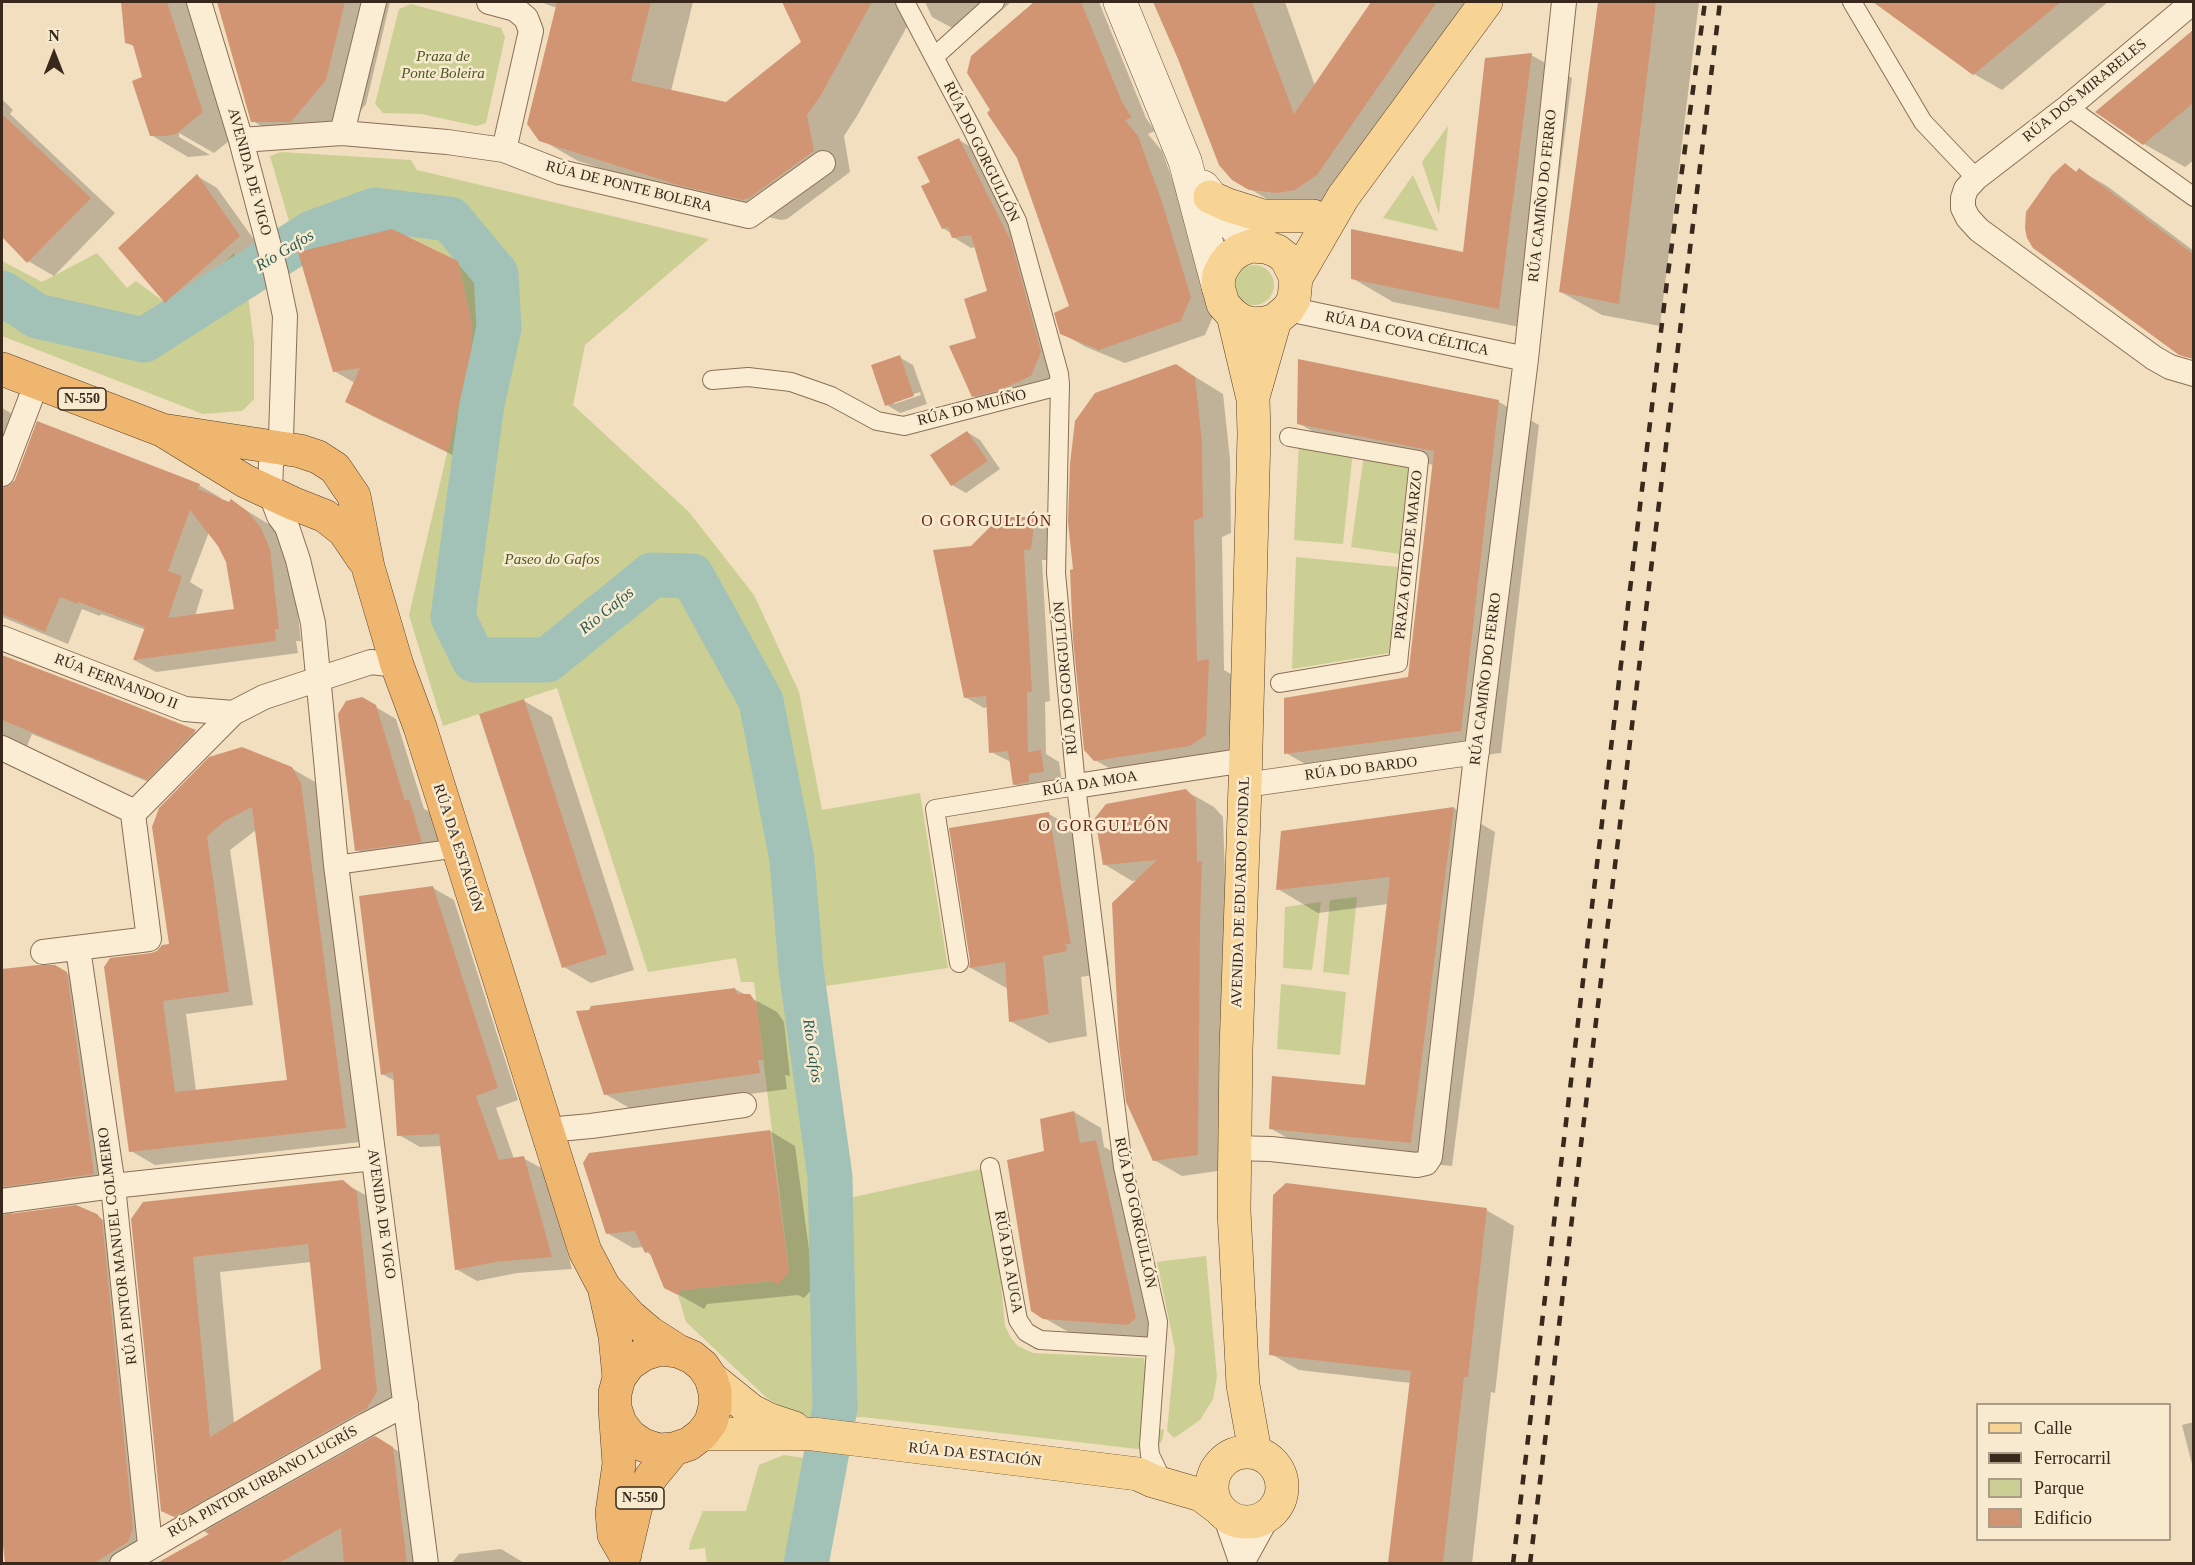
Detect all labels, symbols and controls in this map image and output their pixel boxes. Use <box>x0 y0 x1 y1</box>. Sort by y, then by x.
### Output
north arrow <box>24 24 84 84</box>
text: N <box>48 27 60 44</box>
street label: RÚA DOS MIRABELES <box>2019 35 2151 147</box>
park label: Praza de Ponte Boleira <box>401 48 485 83</box>
street label: RÚA DO GORGULLÓN <box>939 79 1023 225</box>
street label: AVENIDA DE VIGO <box>223 106 275 238</box>
street label: RÚA CAMIÑO DO FERRO <box>1525 109 1561 283</box>
street label: RÚA DE PONTE BOLERA <box>544 158 714 216</box>
water label: Río Gafos <box>252 226 318 276</box>
street label: RÚA DA COVA CÉLTICA <box>1323 308 1491 360</box>
street label: RÚA DO MUÍÑO <box>916 386 1028 430</box>
road number: N-550 <box>58 388 106 410</box>
street label: PRAZA OITO DE MARZO <box>1391 469 1427 641</box>
district label: O GORGULLÓN <box>921 512 1053 532</box>
park label: Paseo do Gafos <box>505 551 599 569</box>
water label: Río Gafos <box>576 583 638 639</box>
street label: RÚA CAMIÑO DO FERRO <box>1466 592 1506 766</box>
street label: RÚA DO GORGULLÓN <box>1050 600 1082 756</box>
street label: RÚA FERNANDO II <box>52 650 180 714</box>
street label: RÚA DO BARDO <box>1304 753 1418 785</box>
street label: RÚA DA MOA <box>1041 768 1139 800</box>
street label: AVENIDA DE EDUARDO PONDAL <box>1228 776 1254 1008</box>
street label: RÚA DA ESTACIÓN <box>429 782 487 914</box>
district label: O GORGULLÓN <box>1038 817 1170 837</box>
water label: Río Gafos <box>798 1018 826 1084</box>
street label: RÚA PINTOR MANUEL COLMEIRO <box>94 1126 142 1366</box>
street label: RÚA DO GORGULLÓN <box>1110 1136 1160 1290</box>
street label: AVENIDA DE VIGO <box>363 1148 399 1280</box>
street label: RÚA DA AUGA <box>990 1209 1026 1315</box>
legend <box>1976 1403 2171 1541</box>
text: Calle <box>2034 1418 2072 1438</box>
street label: RÚA PINTOR URBANO LUGRÍS <box>165 1422 361 1542</box>
street label: RÚA DA ESTACIÓN <box>908 1439 1042 1471</box>
text: Ferrocarril <box>2034 1448 2111 1468</box>
text: Parque <box>2034 1478 2084 1498</box>
road number: N-550 <box>616 1487 664 1509</box>
text: Edificio <box>2034 1508 2092 1528</box>

